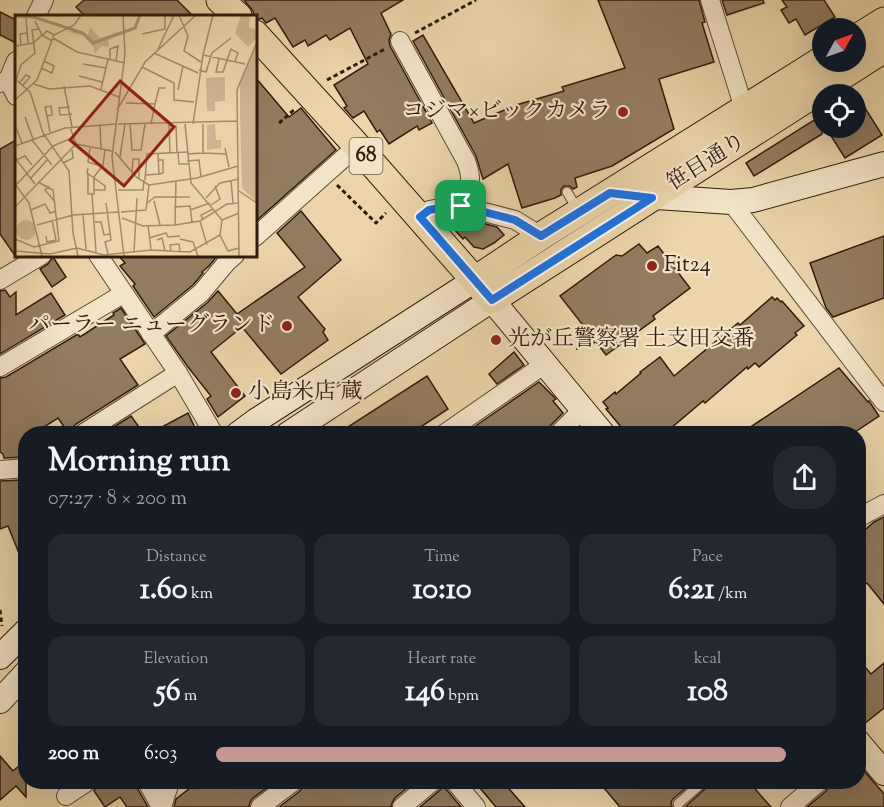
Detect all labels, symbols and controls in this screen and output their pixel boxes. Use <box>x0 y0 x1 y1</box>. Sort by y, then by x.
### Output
inset map <box>15 15 256 256</box>
north arrow <box>812 18 866 72</box>
map controls <box>812 18 866 138</box>
button: locate <box>812 84 866 138</box>
place label: コジマ×ビックカメラ <box>402 96 611 128</box>
marker: コジマ×ビックカメラ <box>616 105 630 119</box>
street label: 笹目通り <box>661 126 753 200</box>
road number: 68 <box>350 138 382 174</box>
pin <box>435 180 486 231</box>
icon: arrive <box>444 189 477 222</box>
place label: Fit24 <box>664 250 711 282</box>
marker: Fit24 <box>645 259 659 273</box>
place label: パーラー ニューグランド <box>28 310 275 342</box>
marker: パーラー ニューグランド <box>280 319 294 333</box>
place label: 光が丘警察署 土支田交番 <box>508 324 755 356</box>
marker: 光が丘警察署 土支田交番 <box>489 333 503 347</box>
place label: 小島米店 蔵 <box>248 377 363 409</box>
marker: 小島米店 蔵 <box>229 386 243 400</box>
text: Morning run <box>48 438 230 486</box>
button: share <box>773 446 836 509</box>
text: 07:27 · 8 × 200 m <box>48 485 187 514</box>
text: Distance <box>146 546 207 569</box>
text: Time <box>424 546 460 569</box>
text: Pace <box>692 546 723 569</box>
text: 1.60 <box>140 569 188 612</box>
text: 10:10 <box>412 569 472 612</box>
text: 6:21 <box>668 569 715 612</box>
text: km <box>188 583 213 606</box>
text: /km <box>715 583 747 606</box>
text: Elevation <box>144 648 209 671</box>
text: Heart rate <box>408 648 476 671</box>
text: kcal <box>694 648 721 671</box>
text: 56 <box>155 671 181 714</box>
text: 146 <box>405 671 445 714</box>
text: 108 <box>687 671 728 714</box>
text: m <box>181 685 197 708</box>
text: bpm <box>445 685 479 708</box>
text: 200 m <box>48 740 99 769</box>
text: 6:03 <box>144 740 177 769</box>

